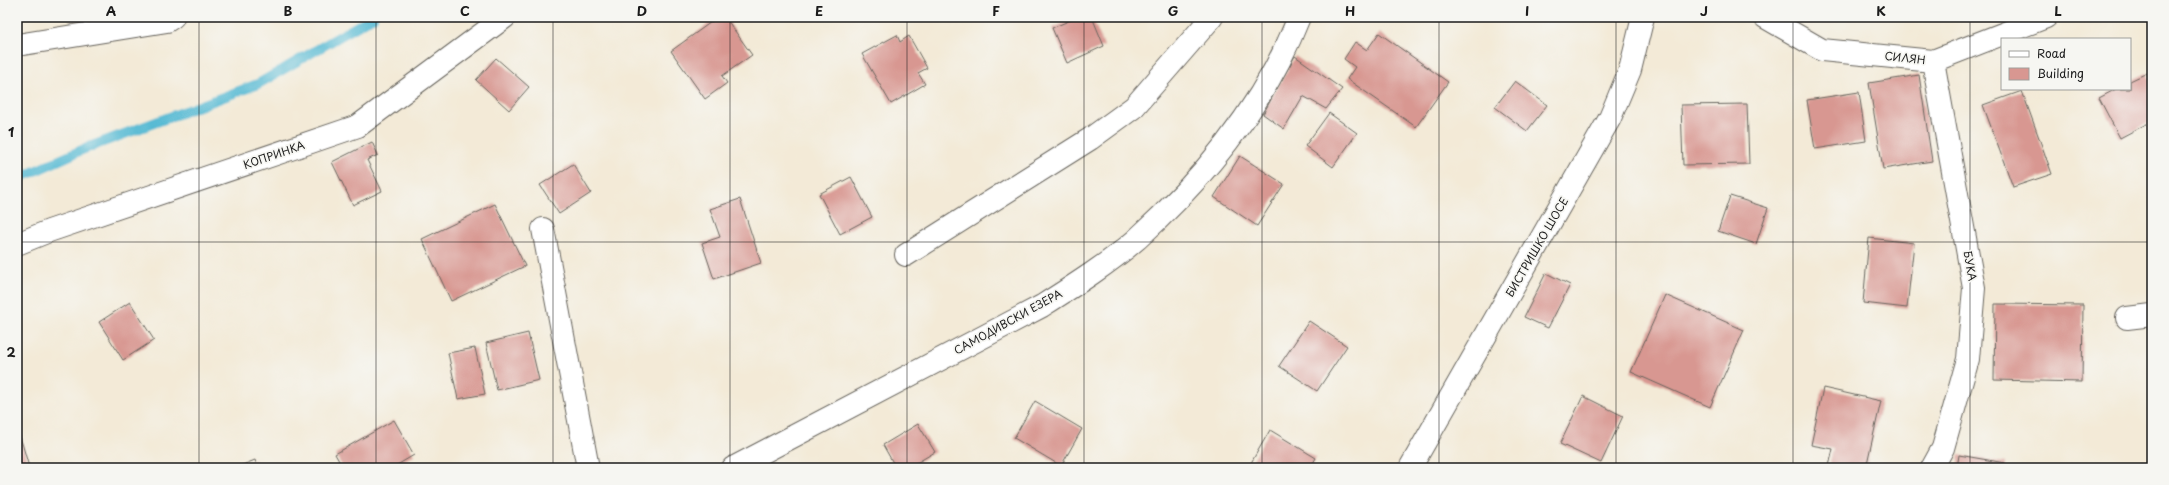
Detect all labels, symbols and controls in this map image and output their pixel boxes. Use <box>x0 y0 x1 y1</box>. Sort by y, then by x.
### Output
text: A <box>106 1 116 20</box>
text: B <box>284 1 293 20</box>
text: C <box>460 1 470 20</box>
text: D <box>637 1 647 20</box>
text: E <box>815 1 823 20</box>
text: F <box>992 1 1000 20</box>
text: G <box>1168 1 1178 20</box>
text: H <box>1345 1 1355 20</box>
text: I <box>1525 1 1529 20</box>
text: J <box>1700 1 1708 20</box>
text: K <box>1876 1 1886 20</box>
text: L <box>2054 1 2062 20</box>
legend <box>2001 38 2131 90</box>
text: Road <box>2037 44 2066 62</box>
street label: СИЛЯН <box>1884 47 1926 68</box>
text: Building <box>2037 64 2084 82</box>
text: 1 <box>8 122 14 141</box>
street label: КОПРИНКА <box>241 136 307 173</box>
street label: БИСТРИШКО ШОСЕ <box>1501 194 1572 300</box>
street label: БУКА <box>1959 250 1982 283</box>
street label: САМОДИВСКИ ЕЗЕРА <box>951 284 1065 358</box>
text: 2 <box>6 342 16 361</box>

